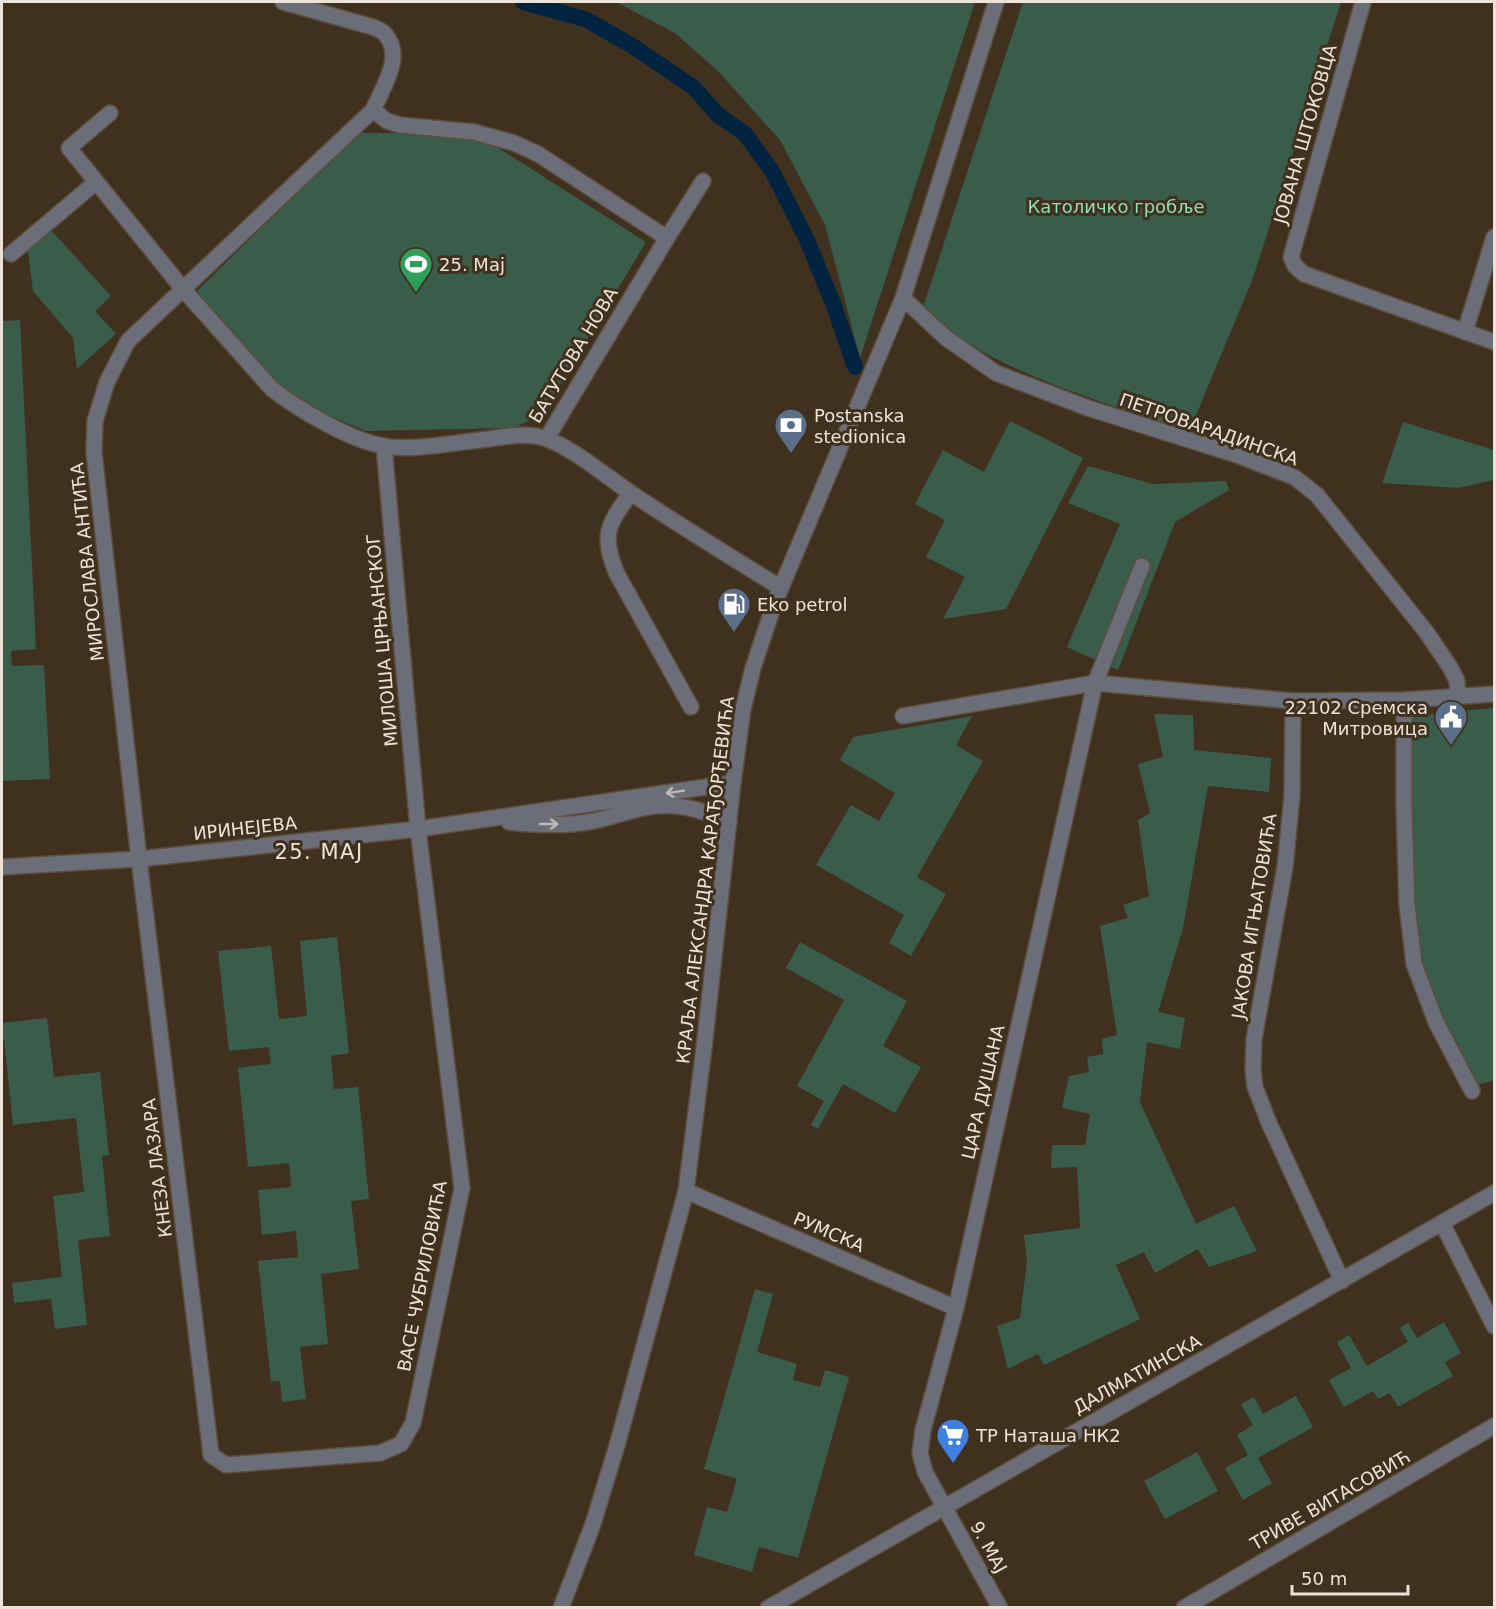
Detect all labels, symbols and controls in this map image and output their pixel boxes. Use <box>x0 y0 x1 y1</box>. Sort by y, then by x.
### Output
street label: ЈОВАНА ШТОКОВЦА <box>1269 41 1341 227</box>
park label: Католичко гробље <box>1027 196 1205 217</box>
sports icon: 25. Maj <box>398 246 434 293</box>
place label: 25. Maj <box>439 254 505 275</box>
street label: БАТУТОВА НОВА <box>524 283 622 427</box>
street label: ПЕТРОВАРАДИНСКА <box>1117 389 1302 470</box>
place label: Postanska stedionica <box>814 405 906 447</box>
bank icon: Postanska stedionica <box>773 407 809 454</box>
street label: МИРОСЛАВА АНТИЋА <box>66 461 108 662</box>
street label: МИЛОША ЦРЊАНСКОГ <box>362 533 402 747</box>
fuel station icon: Eko petrol <box>716 586 752 633</box>
place label: Eko petrol <box>757 594 847 615</box>
street label: КРАЉА АЛЕКСАНДРА КАРАЂОРЂЕВИЋА <box>672 694 738 1065</box>
place label: 22102 Сремска Митровица <box>1285 697 1428 739</box>
public building icon: 22102 Сремска Митровица <box>1433 699 1469 746</box>
one-way arrow <box>666 786 685 797</box>
street label: ЈАКОВА ИГЊАТОВИЋА <box>1227 811 1281 1021</box>
street label: ИРИНЕЈЕВА <box>192 812 299 844</box>
one-way arrow <box>539 819 559 830</box>
district label: 25. МАЈ <box>274 840 364 864</box>
street label: ЦАРА ДУШАНА <box>957 1022 1009 1161</box>
street label: КНЕЗА ЛАЗАРА <box>138 1096 176 1239</box>
street label: ВАСЕ ЧУБРИЛОВИЋА <box>393 1178 451 1373</box>
street label: РУМСКА <box>790 1208 868 1257</box>
street label: ДАЛМАТИНСКА <box>1069 1330 1205 1418</box>
supermarket icon: ТР Наташа НК2 <box>935 1417 971 1464</box>
place label: ТР Наташа НК2 <box>975 1425 1121 1446</box>
street label: ТРИВЕ ВИТАСОВИЋ <box>1246 1446 1413 1555</box>
street label: 9. МАЈ <box>966 1517 1012 1577</box>
scale bar <box>1292 1558 1408 1596</box>
text: 50 m <box>1301 1568 1347 1589</box>

